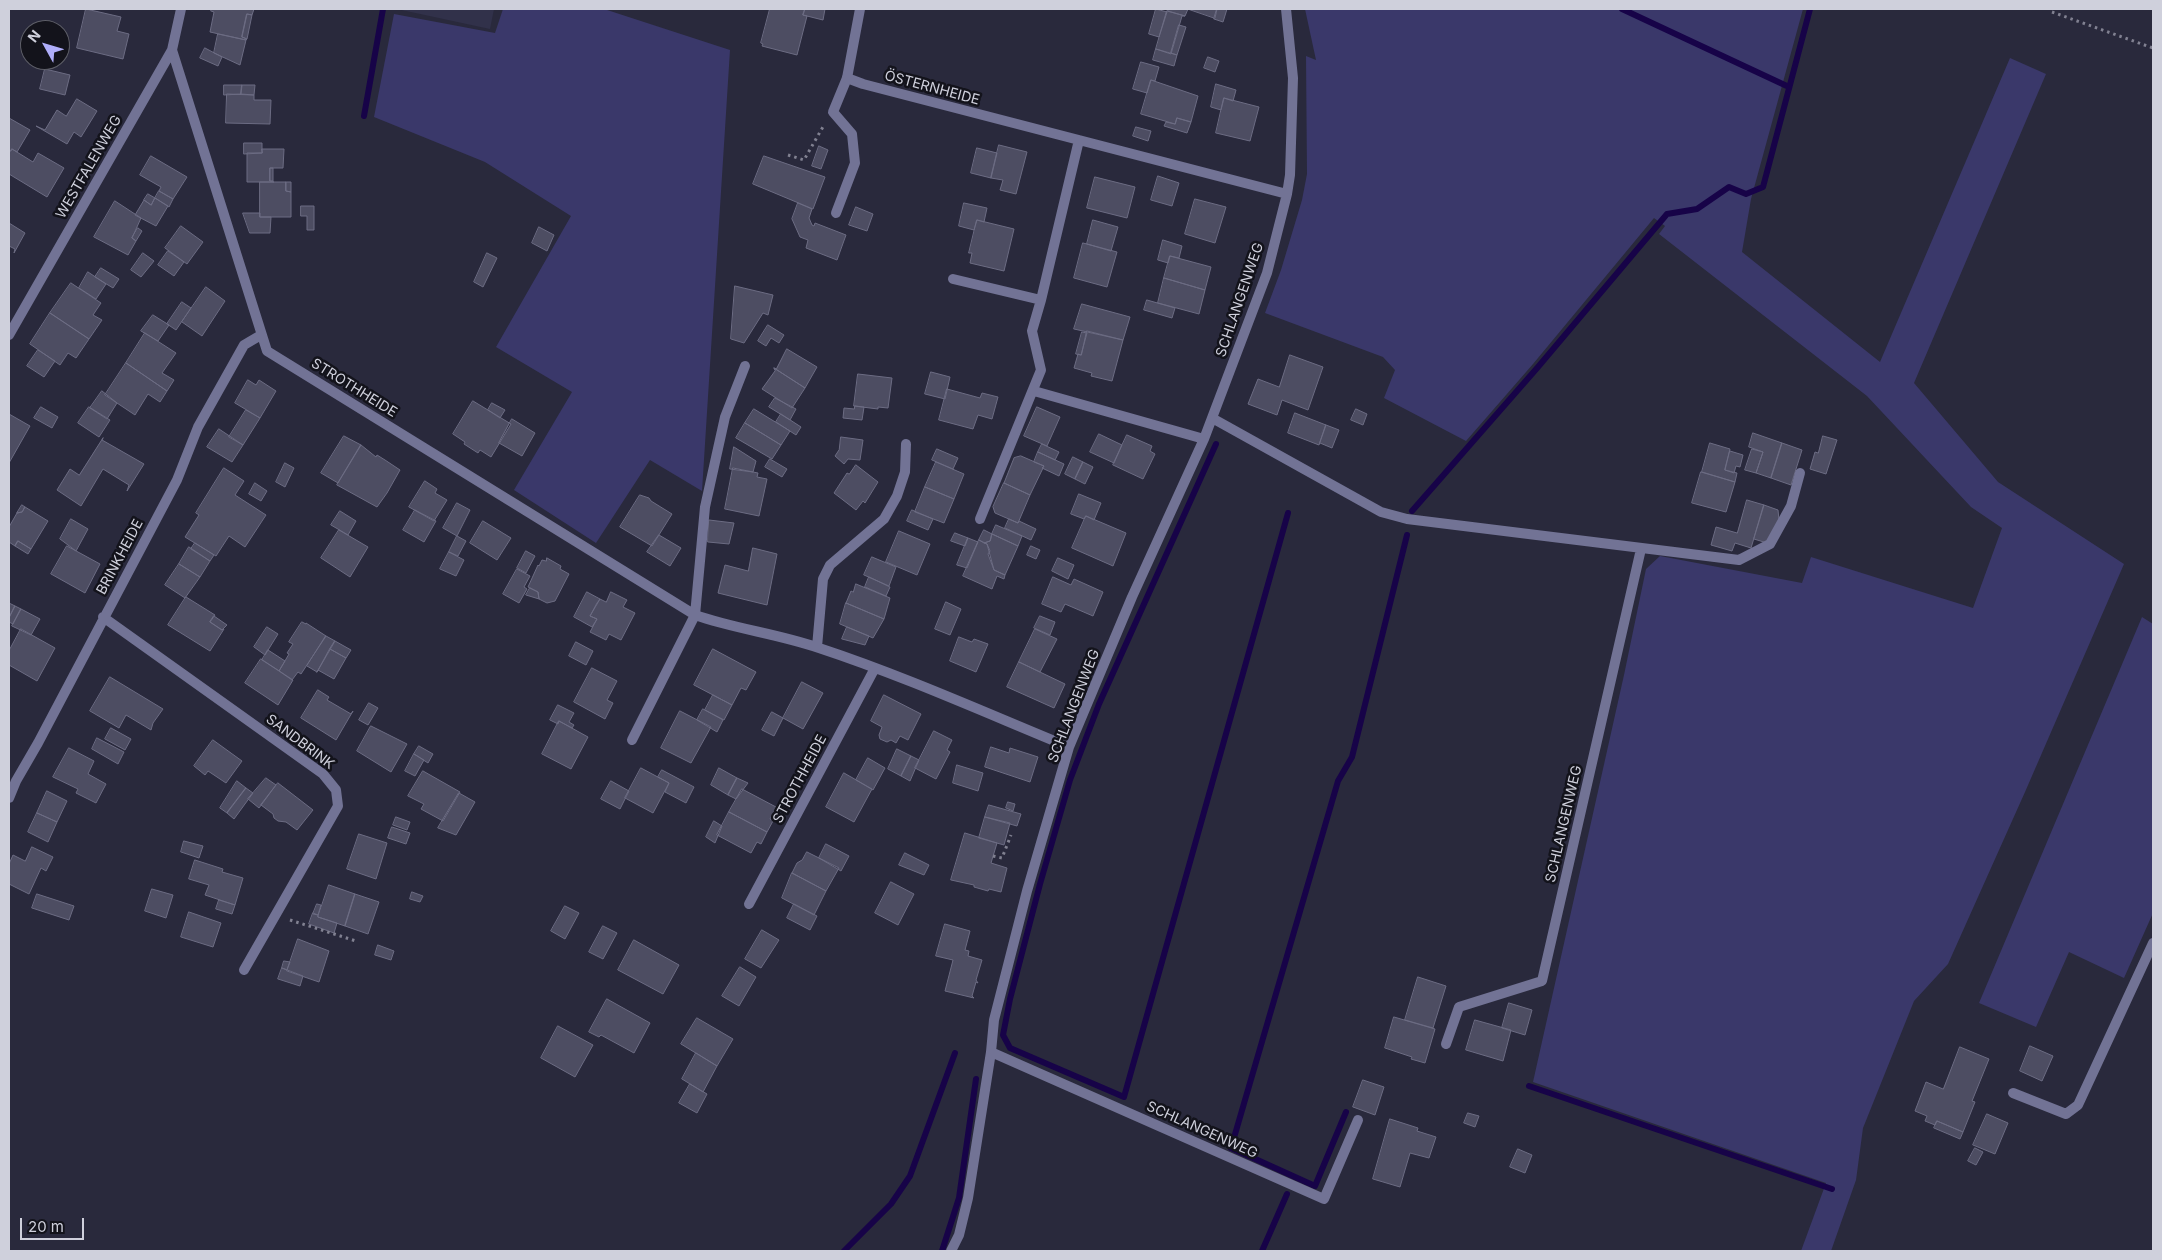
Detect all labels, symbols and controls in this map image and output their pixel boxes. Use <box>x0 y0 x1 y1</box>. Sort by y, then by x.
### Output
north arrow <box>20 20 70 70</box>
text: N <box>24 26 44 45</box>
street label: ÖSTERNHEIDE <box>883 67 981 109</box>
street label: WESTFALENWEG <box>53 112 125 222</box>
street label: SCHLANGENWEG <box>1213 241 1267 359</box>
street label: STROTHHEIDE <box>308 355 400 421</box>
street label: BRINKHEIDE <box>93 516 147 598</box>
street label: SCHLANGENWEG <box>1045 647 1103 765</box>
street label: SANDBRINK <box>263 711 337 773</box>
street label: STROTHHEIDE <box>770 732 830 826</box>
street label: SCHLANGENWEG <box>1542 764 1586 884</box>
street label: SCHLANGENWEG <box>1144 1098 1260 1162</box>
scale bar <box>22 1208 86 1240</box>
text: 20 m <box>28 1217 64 1236</box>

